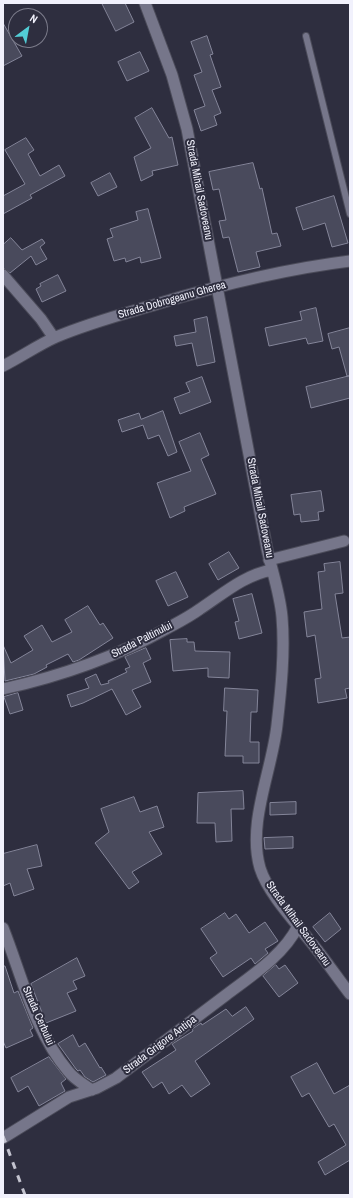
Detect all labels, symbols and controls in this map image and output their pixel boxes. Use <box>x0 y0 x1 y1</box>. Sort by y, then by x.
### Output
north arrow <box>8 8 48 48</box>
text: N <box>27 11 40 26</box>
street label: Strada Mihail Sadoveanu <box>183 139 215 241</box>
street label: Strada Dobrogeanu Gherea <box>117 278 227 322</box>
street label: Strada Mihail Sadoveanu <box>244 457 276 559</box>
street label: Strada Paltinului <box>109 619 175 661</box>
street label: Strada Mihail Sadoveanu <box>263 879 333 969</box>
street label: Strada Cerbului <box>19 984 57 1048</box>
street label: Strada Grigore Antipa <box>121 1013 199 1077</box>

